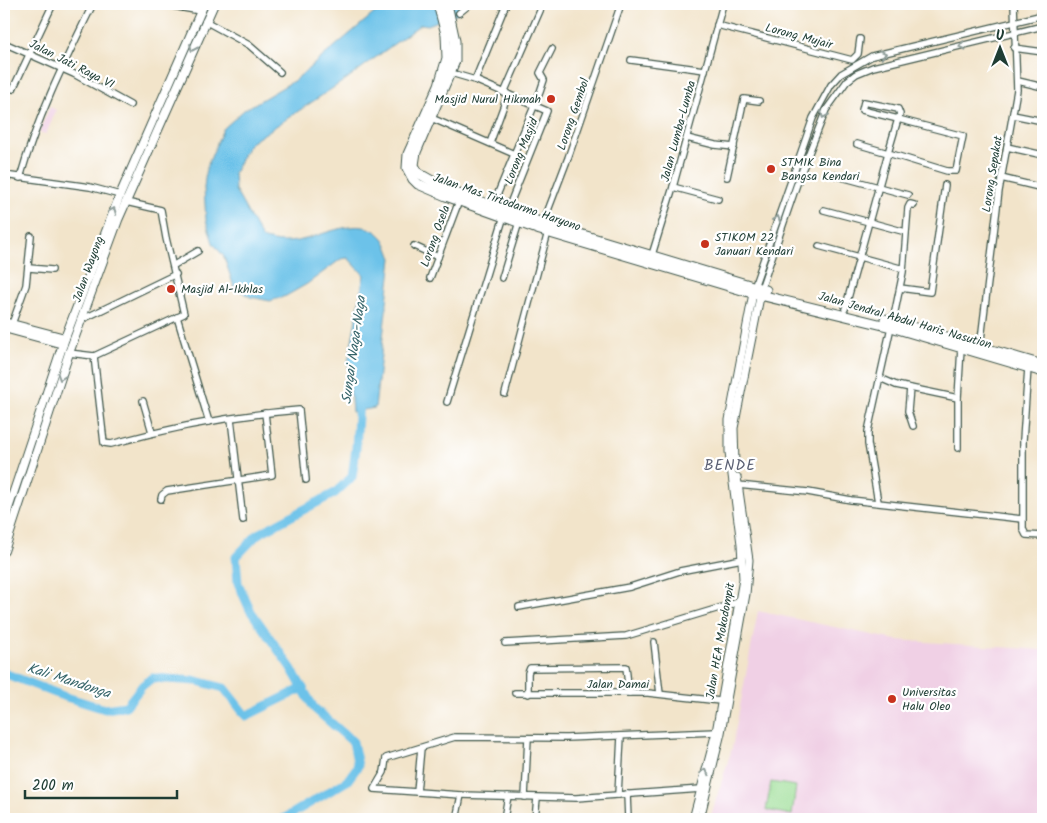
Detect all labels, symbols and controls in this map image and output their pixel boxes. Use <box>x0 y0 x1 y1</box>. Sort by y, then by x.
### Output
street label: Lorong Mujair <box>763 18 836 55</box>
north arrow <box>974 22 1024 72</box>
text: U <box>996 25 1005 47</box>
street label: Jalan Jati Raya VI <box>26 35 118 94</box>
one-way arrow <box>958 40 966 51</box>
one-way arrow <box>188 43 199 52</box>
one-way arrow <box>878 49 887 60</box>
street label: Lorong Gembol <box>552 75 595 153</box>
street label: Jalan Lumba-Lumba <box>656 78 701 184</box>
place label: Masjid Nurul Hikmah <box>435 90 541 109</box>
marker: Masjid Nurul Hikmah <box>545 93 557 105</box>
one-way arrow <box>820 110 831 119</box>
street label: Lorong Masjid <box>499 114 544 187</box>
street label: Lorong Sepakat <box>977 134 1008 214</box>
place label: STMIK Bina Bangsa Kendari <box>781 153 860 186</box>
marker: STMIK Bina Bangsa Kendari <box>765 163 777 175</box>
street label: Jalan Mas Tirtodarmo Haryono <box>430 168 583 237</box>
street label: Lorong Osela <box>415 202 456 270</box>
one-way arrow <box>107 207 118 216</box>
one-way arrow <box>771 215 781 223</box>
place label: STIKOM 22 Januari Kendari <box>715 228 794 261</box>
street label: Jalan Wayong <box>68 233 109 305</box>
marker: STIKOM 22 Januari Kendari <box>699 238 711 250</box>
place label: Masjid Al-Ikhlas <box>181 280 263 299</box>
marker: Masjid Al-Ikhlas <box>165 283 177 295</box>
street label: Jalan Jendral Abdul Haris Nasution <box>816 287 994 354</box>
water label: Sungai Naga-Naga <box>336 293 373 406</box>
one-way arrow <box>56 372 66 381</box>
district label: BENDE <box>704 454 756 478</box>
street label: Jalan HEA Mokodompit <box>701 581 740 701</box>
water label: Kali Mandonga <box>24 657 114 705</box>
street label: Jalan Damai <box>587 675 650 694</box>
place label: Universitas Halu Oleo <box>902 683 956 716</box>
marker: Universitas Halu Oleo <box>886 693 898 705</box>
scale bar <box>25 768 178 800</box>
one-way arrow <box>699 768 710 777</box>
text: 200 m <box>32 774 74 798</box>

